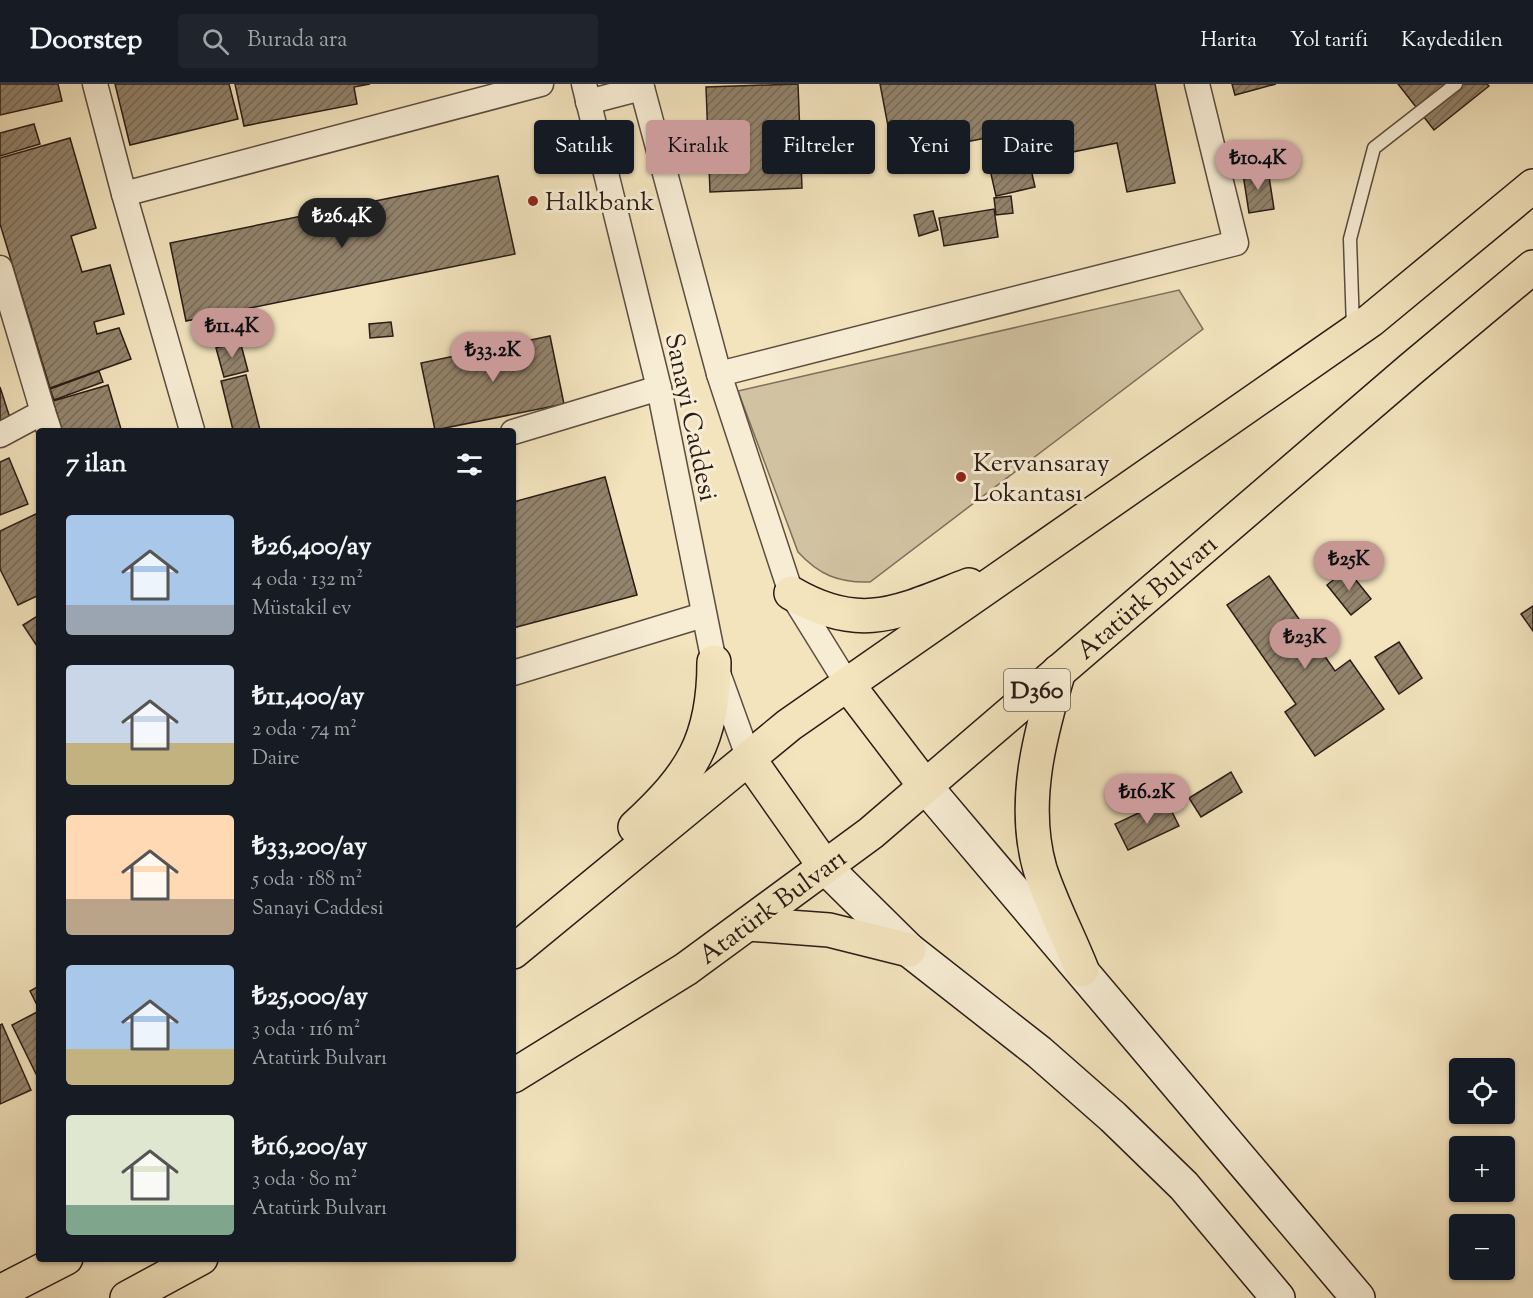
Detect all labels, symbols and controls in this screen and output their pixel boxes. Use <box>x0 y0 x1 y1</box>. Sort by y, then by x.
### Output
search box <box>178 14 598 68</box>
text: Doorstep <box>30 21 142 61</box>
icon: search <box>199 25 232 58</box>
text: Burada ara <box>247 25 347 57</box>
text: Harita <box>1200 26 1257 56</box>
text: Yol tarifi <box>1290 26 1368 56</box>
text: Kaydedilen <box>1401 26 1503 56</box>
chip: Satılık <box>534 120 634 174</box>
chip: Kiralık <box>646 120 750 174</box>
chip: Filtreler <box>762 120 875 174</box>
chip: Yeni <box>887 120 970 174</box>
chip: Daire <box>982 120 1074 174</box>
pin: ₺10.4K <box>1209 140 1307 191</box>
text: ₺10.4K <box>1229 145 1287 174</box>
place label: Halkbank <box>545 185 655 222</box>
marker: Halkbank <box>526 194 540 208</box>
pin: ₺26.4K <box>293 198 391 249</box>
text: ₺26.4K <box>312 203 372 232</box>
pin: ₺11.4K <box>183 308 281 359</box>
text: ₺11.4K <box>205 313 259 342</box>
street label: Sanayi Caddesi <box>654 330 725 505</box>
pin: ₺33.2K <box>444 332 542 383</box>
text: ₺33.2K <box>465 337 521 366</box>
text: 7 ilan <box>66 446 127 483</box>
place label: Kervansaray Lokantası <box>973 446 1110 513</box>
icon: filters <box>453 448 486 481</box>
marker: Kervansaray Lokantası <box>954 470 968 484</box>
street label: Atatürk Bulvarı <box>1069 527 1227 670</box>
text: ₺26,400/ay <box>252 529 371 566</box>
icon: home <box>114 539 186 611</box>
pin: ₺25K <box>1313 541 1385 592</box>
text: ₺25K <box>1328 546 1370 575</box>
text: 4 oda · 132 m² <box>252 566 363 595</box>
text: Müstakil ev <box>252 595 351 624</box>
pin: ₺23K <box>1269 619 1341 670</box>
text: ₺23K <box>1283 624 1327 653</box>
road number: D360 <box>1004 669 1070 711</box>
text: ₺11,400/ay <box>252 679 365 716</box>
icon: home <box>114 689 186 761</box>
text: 2 oda · 74 m² <box>252 716 357 745</box>
text: Daire <box>252 745 299 774</box>
pin: ₺16.2K <box>1098 774 1196 825</box>
text: ₺16.2K <box>1119 779 1175 808</box>
text: ₺33,200/ay <box>252 829 367 866</box>
icon: home <box>114 839 186 911</box>
street label: Atatürk Bulvarı <box>692 841 855 975</box>
text: 5 oda · 188 m² <box>252 866 362 895</box>
text: Sanayi Caddesi <box>252 895 384 924</box>
text: ₺25,000/ay <box>252 979 368 1016</box>
icon: home <box>114 989 186 1061</box>
text: 3 oda · 116 m² <box>252 1016 360 1045</box>
text: Atatürk Bulvarı <box>252 1045 387 1074</box>
map controls <box>1449 1058 1515 1280</box>
button: locate <box>1449 1058 1515 1124</box>
text: ₺16,200/ay <box>252 1129 367 1166</box>
button: + <box>1449 1136 1515 1202</box>
icon: home <box>114 1139 186 1211</box>
text: 3 oda · 80 m² <box>252 1166 357 1195</box>
text: Atatürk Bulvarı <box>252 1195 387 1224</box>
button: − <box>1449 1214 1515 1280</box>

